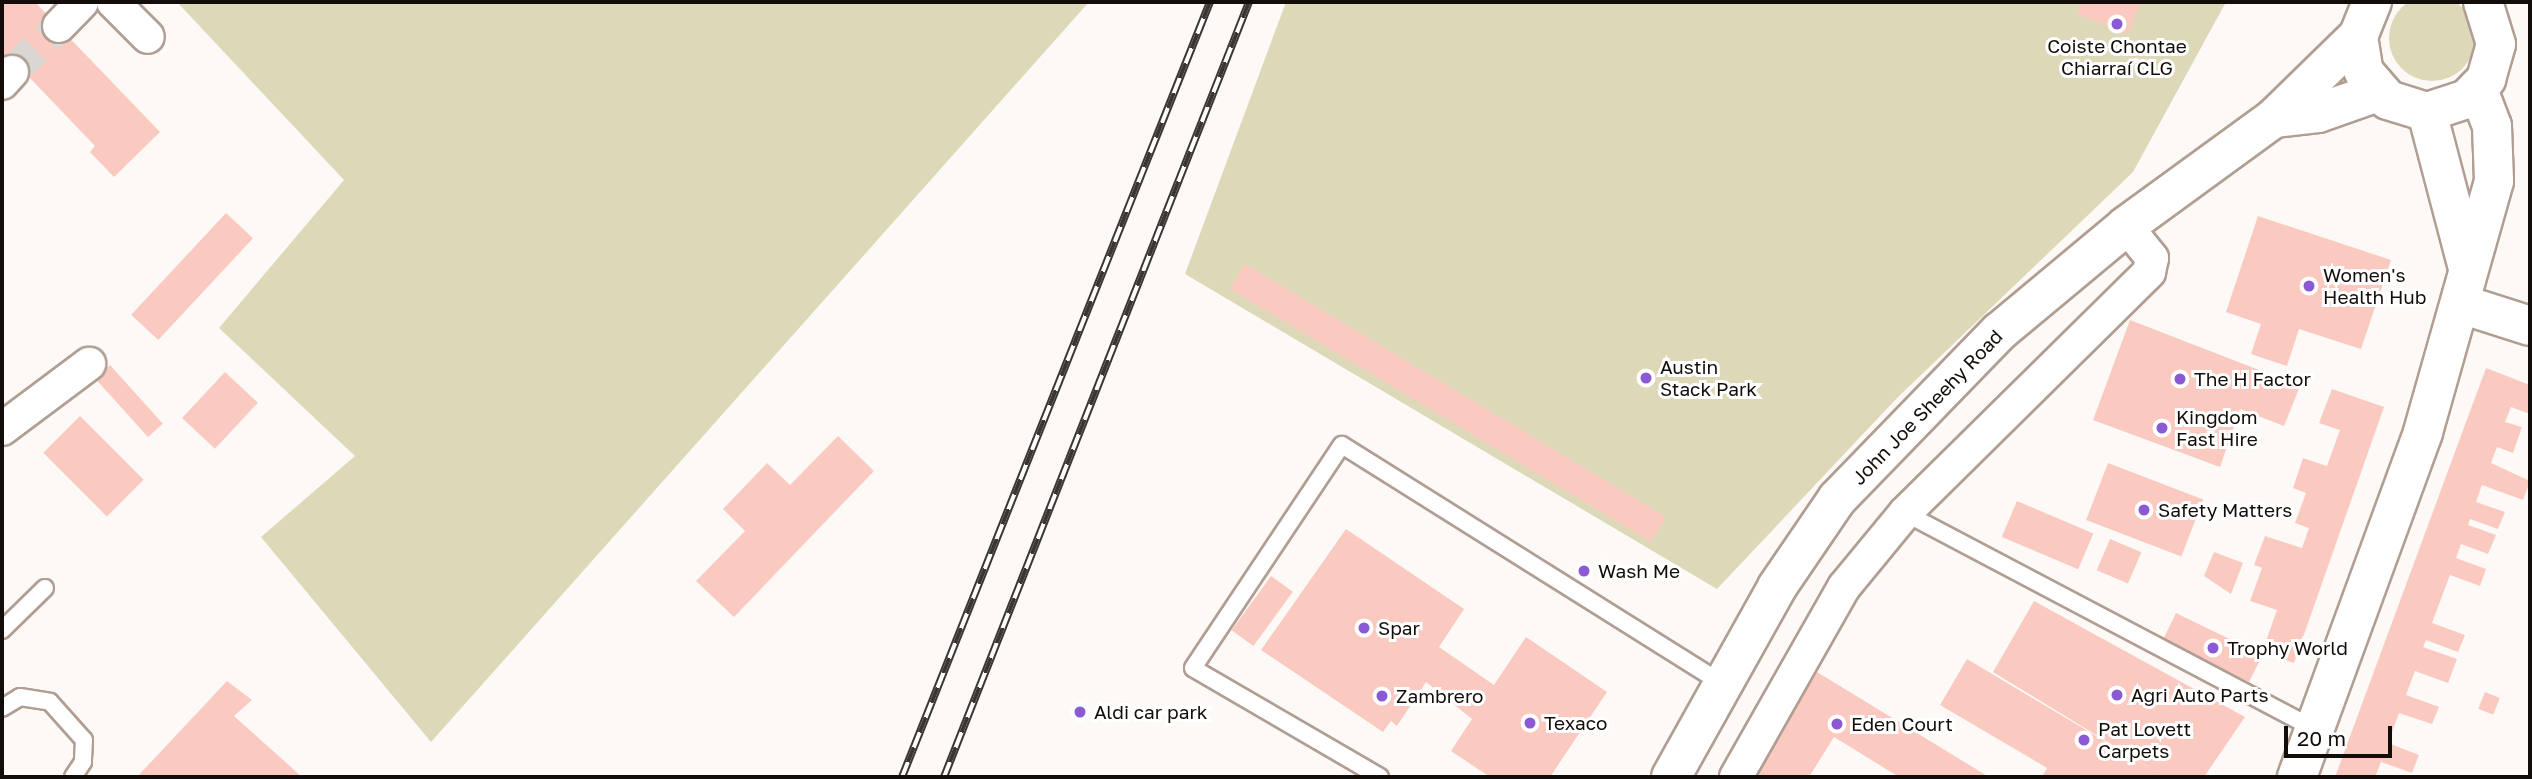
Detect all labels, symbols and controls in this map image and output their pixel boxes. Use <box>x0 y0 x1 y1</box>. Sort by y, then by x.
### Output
marker: Coiste Chontae Chiarraí CLG <box>2109 16 2125 32</box>
place label: Coiste Chontae Chiarraí CLG <box>2047 35 2187 79</box>
place label: Women's Health Hub <box>2323 264 2427 308</box>
marker: Women's Health Hub <box>2301 278 2317 294</box>
street label: John Joe Sheehy Road <box>1847 325 2007 489</box>
place label: Austin Stack Park <box>1660 356 1757 400</box>
place label: The H Factor <box>2194 368 2311 390</box>
marker: Austin Stack Park <box>1638 370 1654 386</box>
marker: The H Factor <box>2172 371 2188 387</box>
place label: Kingdom Fast Hire <box>2176 406 2258 450</box>
marker: Kingdom Fast Hire <box>2154 420 2170 436</box>
place label: Safety Matters <box>2158 499 2292 521</box>
marker: Safety Matters <box>2136 502 2152 518</box>
place label: Wash Me <box>1598 560 1680 582</box>
marker: Wash Me <box>1576 563 1592 579</box>
place label: Spar <box>1378 617 1420 639</box>
marker: Spar <box>1356 620 1372 636</box>
place label: Trophy World <box>2227 637 2348 659</box>
marker: Trophy World <box>2205 640 2221 656</box>
place label: Agri Auto Parts <box>2131 684 2269 706</box>
place label: Zambrero <box>1396 685 1483 707</box>
marker: Agri Auto Parts <box>2109 687 2125 703</box>
marker: Zambrero <box>1374 688 1390 704</box>
place label: Aldi car park <box>1094 701 1208 723</box>
marker: Aldi car park <box>1072 704 1088 720</box>
place label: Texaco <box>1544 712 1607 734</box>
scale bar <box>2287 712 2396 756</box>
place label: Eden Court <box>1851 713 1953 735</box>
marker: Texaco <box>1522 715 1538 731</box>
marker: Eden Court <box>1829 716 1845 732</box>
place label: Pat Lovett Carpets <box>2098 718 2191 762</box>
text: 20 m <box>2297 725 2346 751</box>
marker: Pat Lovett Carpets <box>2076 732 2092 748</box>

